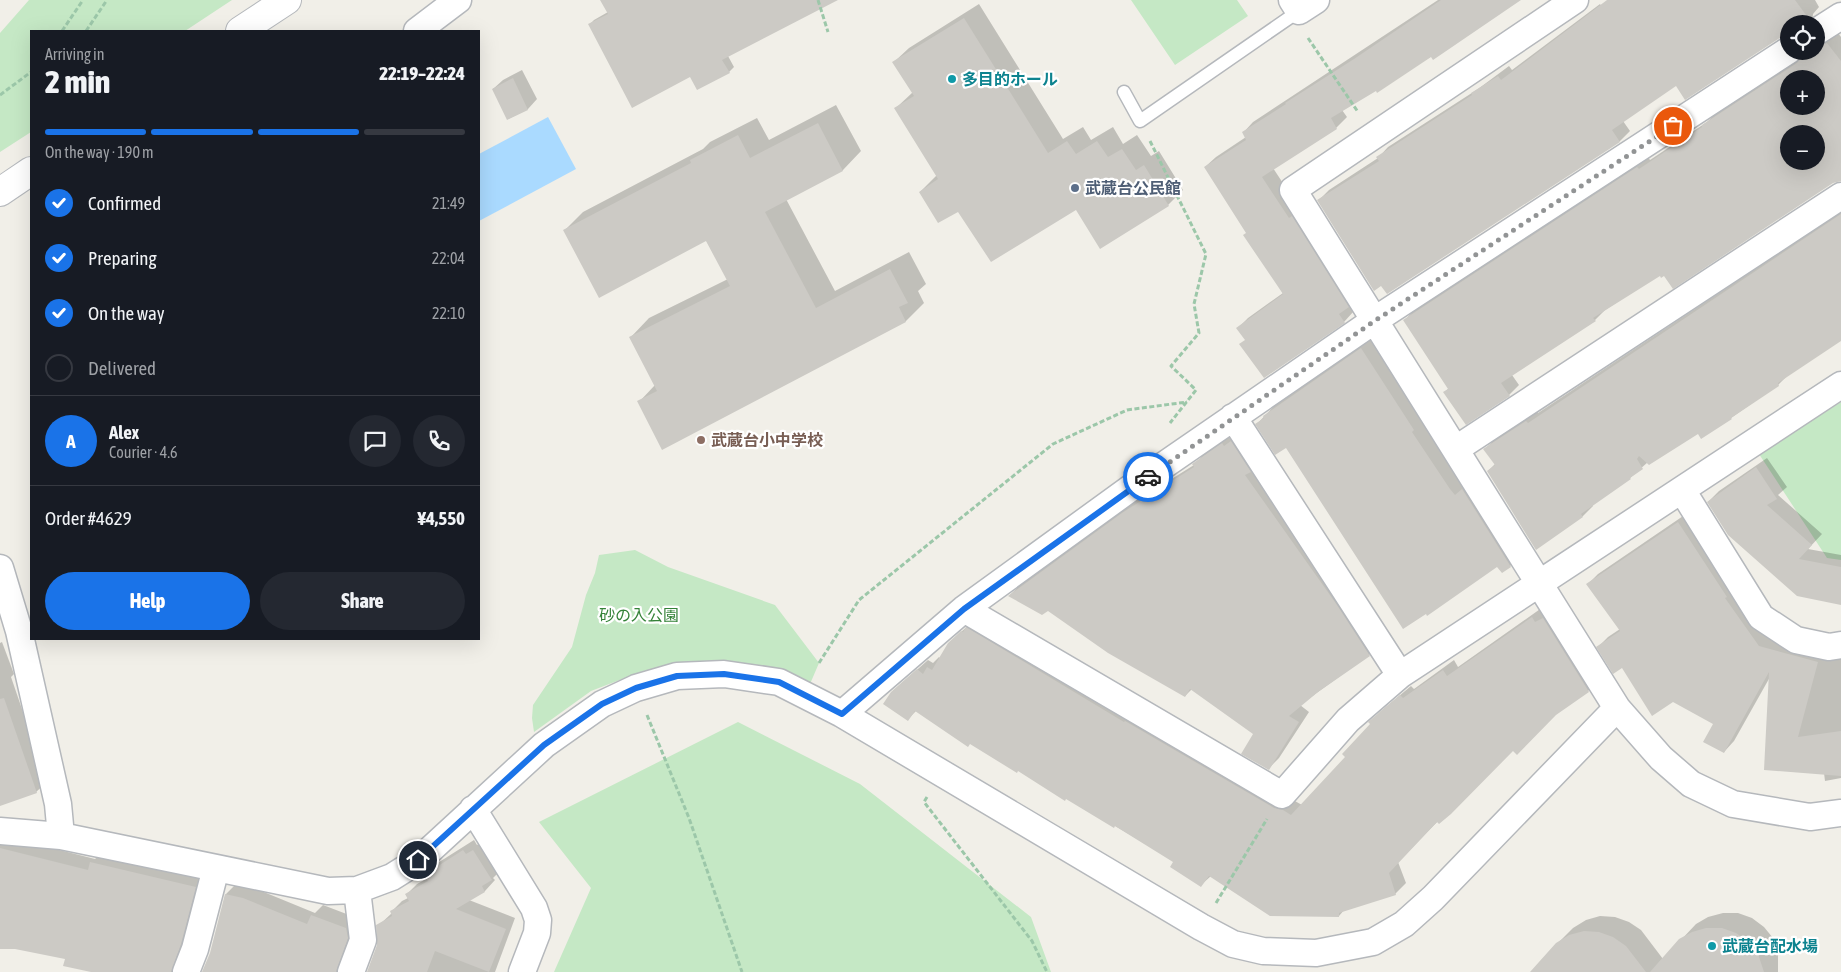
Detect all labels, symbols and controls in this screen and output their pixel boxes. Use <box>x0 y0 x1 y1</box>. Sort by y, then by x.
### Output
map controls <box>1780 15 1825 170</box>
button: locate <box>1780 15 1825 60</box>
text: Arriving in <box>45 45 105 63</box>
text: 22:19–22:24 <box>379 62 465 84</box>
text: 2 min <box>45 63 110 100</box>
place label: 多目的ホール <box>962 70 1058 88</box>
button: + <box>1780 70 1825 115</box>
marker: 多目的ホール <box>946 73 958 85</box>
pin <box>1652 105 1694 147</box>
icon: bag <box>1659 112 1687 140</box>
button: − <box>1780 125 1825 170</box>
text: On the way · 190 m <box>45 143 154 161</box>
place label: 武蔵台公民館 <box>1085 179 1181 197</box>
marker: 武蔵台公民館 <box>1069 182 1081 194</box>
icon: check <box>45 189 73 217</box>
text: Confirmed <box>88 192 161 214</box>
text: 21:49 <box>432 194 465 212</box>
icon: check <box>45 244 73 272</box>
text: Preparing <box>88 247 157 269</box>
text: 22:04 <box>432 249 465 267</box>
icon: check <box>45 299 73 327</box>
text: On the way <box>88 302 165 324</box>
text: 22:10 <box>432 304 465 322</box>
text: Delivered <box>88 357 156 379</box>
button: chat <box>349 415 401 467</box>
button: phone <box>413 415 465 467</box>
text: Alex <box>109 421 139 443</box>
text: A <box>66 430 76 452</box>
place label: 武蔵台小中学校 <box>711 431 823 449</box>
marker: 武蔵台小中学校 <box>695 434 707 446</box>
text: Courier · 4.6 <box>109 443 178 461</box>
courier <box>1123 452 1173 502</box>
icon: car <box>1134 463 1162 491</box>
text: Order #4629 <box>45 507 132 529</box>
text: ¥4,550 <box>417 507 465 529</box>
button: Help <box>45 572 250 630</box>
button: Share <box>260 572 465 630</box>
park label: 砂の入公園 <box>599 606 679 624</box>
pin <box>397 839 439 881</box>
icon: home <box>404 846 432 874</box>
place label: 武蔵台配水場 <box>1722 937 1818 955</box>
marker: 武蔵台配水場 <box>1706 940 1718 952</box>

